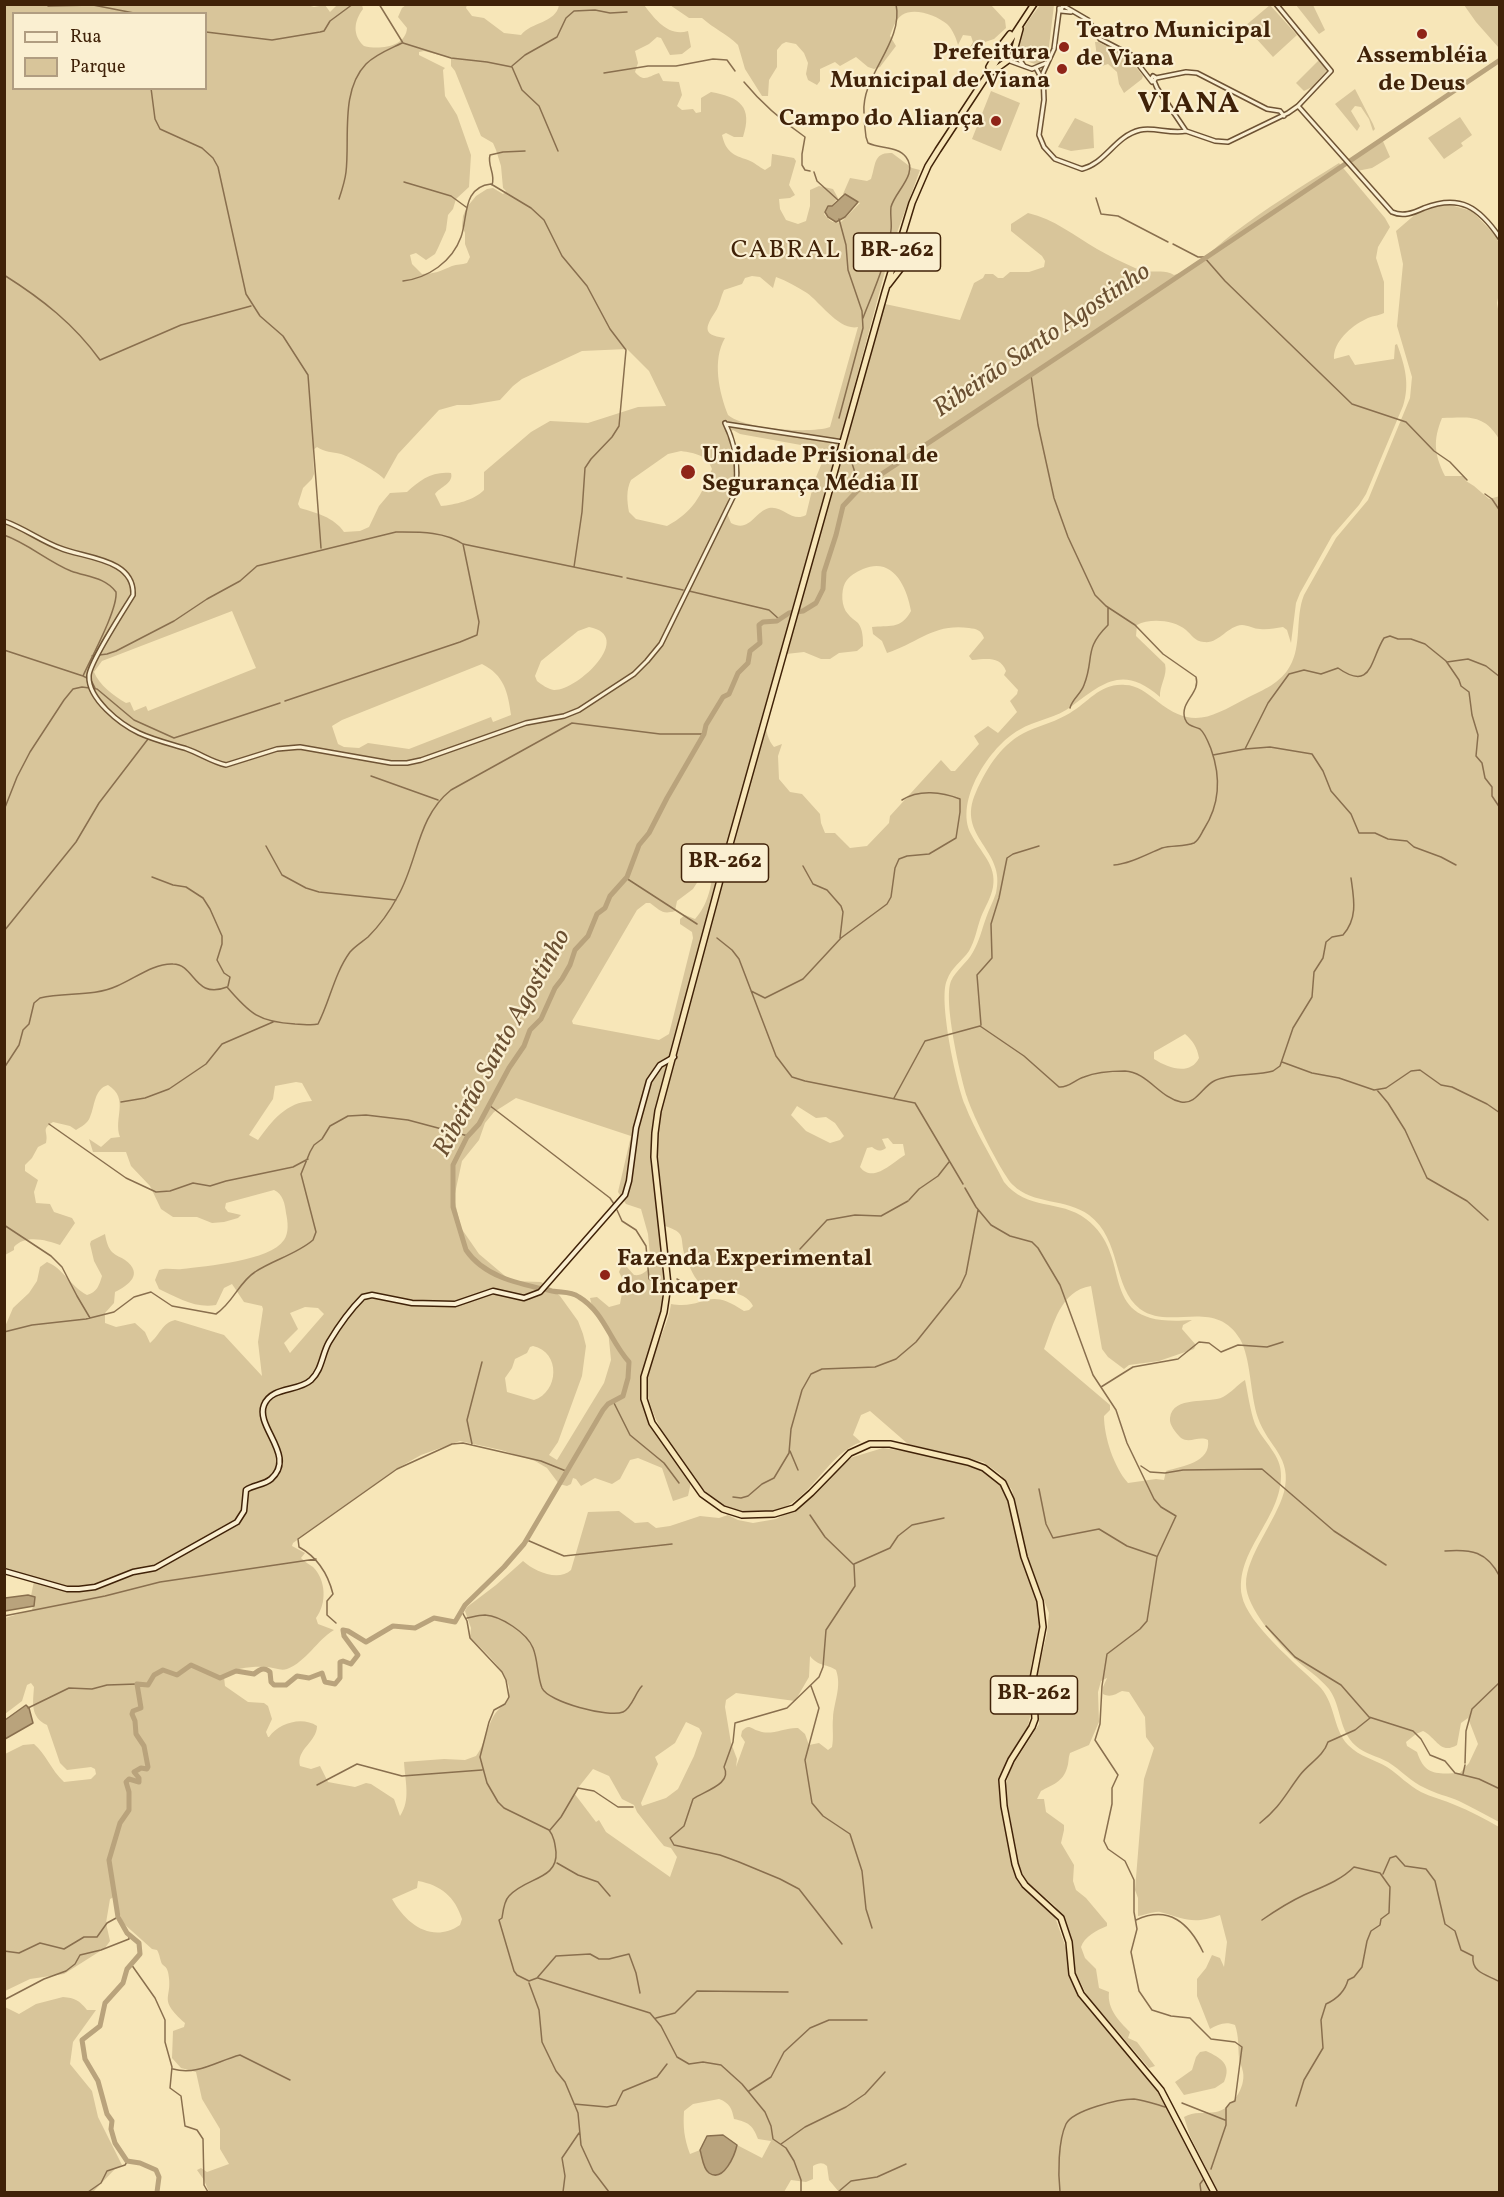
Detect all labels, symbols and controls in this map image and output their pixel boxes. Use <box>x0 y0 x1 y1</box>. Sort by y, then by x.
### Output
legend <box>12 12 207 90</box>
place label: Teatro Municipal de Viana <box>1076 19 1271 75</box>
text: Rua <box>70 25 101 50</box>
marker: Assembléia de Deus <box>1415 27 1429 41</box>
marker: Teatro Municipal de Viana <box>1057 40 1071 54</box>
place label: Prefeitura Municipal de Viana <box>830 41 1050 97</box>
place label: Assembléia de Deus <box>1357 44 1487 100</box>
text: Parque <box>70 55 125 80</box>
marker: Prefeitura Municipal de Viana <box>1055 62 1069 76</box>
district label: VIANA <box>1137 88 1241 124</box>
place label: Campo do Aliança <box>779 107 984 135</box>
marker: Campo do Aliança <box>989 114 1003 128</box>
road number: BR-262 <box>854 233 940 271</box>
district label: CABRAL <box>731 236 841 268</box>
water label: Ribeirão Santo Agostinho <box>928 258 1158 426</box>
place label: Unidade Prisional de Segurança Média II <box>702 444 938 500</box>
marker: Unidade Prisional de Segurança Média II <box>679 463 697 481</box>
road number: BR-262 <box>682 844 768 882</box>
water label: Ribeirão Santo Agostinho <box>428 925 580 1163</box>
place label: Fazenda Experimental do Incaper <box>617 1247 872 1303</box>
marker: Fazenda Experimental do Incaper <box>598 1268 612 1282</box>
road number: BR-262 <box>990 1676 1078 1714</box>

